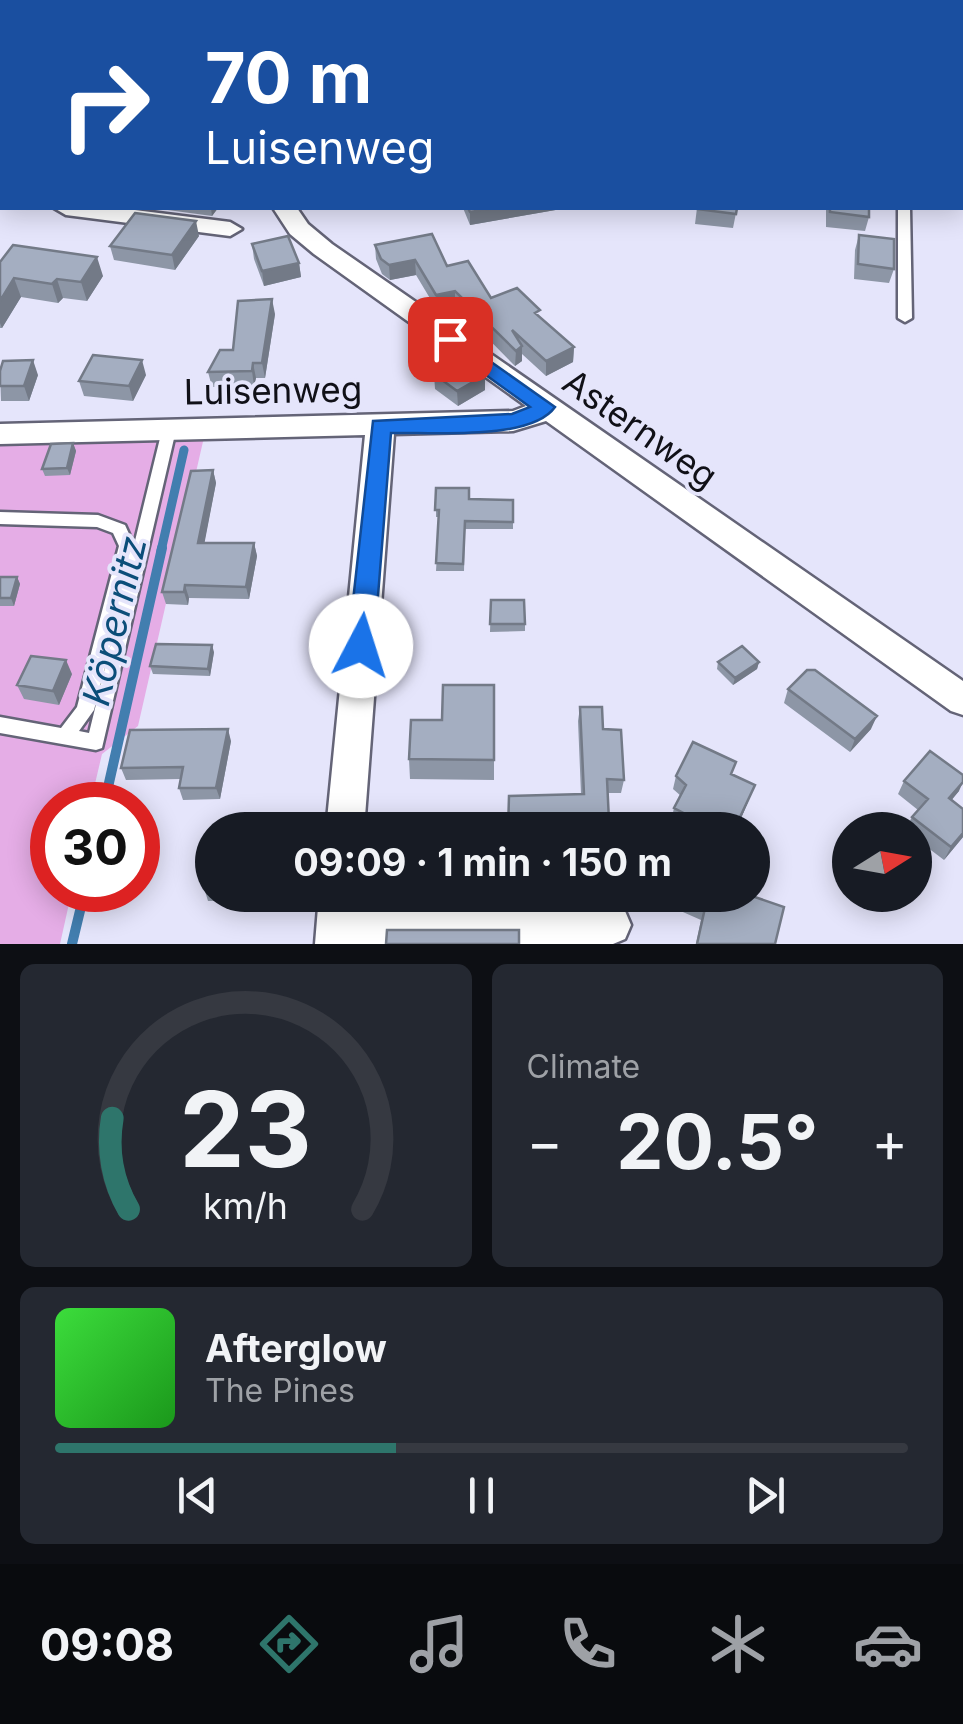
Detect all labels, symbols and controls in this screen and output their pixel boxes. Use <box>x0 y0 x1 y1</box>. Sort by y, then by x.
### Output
text: 70 m <box>205 35 372 120</box>
icon: right <box>40 40 170 170</box>
text: Luisenweg <box>205 120 434 175</box>
pin <box>408 297 493 382</box>
icon: arrive <box>423 312 478 367</box>
street label: Asternweg <box>555 360 726 497</box>
street label: Luisenweg <box>183 367 363 413</box>
water label: Köpernitz <box>72 532 156 710</box>
position arrow <box>309 594 413 698</box>
speed limit sign: 30 <box>30 782 160 912</box>
north arrow <box>832 812 932 912</box>
map controls <box>832 812 932 912</box>
text: 09:09 · 1 min · 150 m <box>293 839 672 885</box>
text: Climate <box>527 1047 640 1086</box>
text: 23 <box>179 1066 312 1192</box>
text: 20.5° <box>616 1096 818 1187</box>
text: − <box>527 1109 563 1175</box>
text: + <box>872 1109 908 1175</box>
text: km/h <box>203 1184 288 1228</box>
text: Afterglow <box>205 1325 387 1371</box>
text: The Pines <box>205 1371 355 1410</box>
icon: previous <box>170 1468 225 1523</box>
icon: pause <box>454 1468 509 1523</box>
icon: next <box>738 1468 793 1523</box>
icon: directions <box>254 1609 324 1679</box>
icon: music <box>404 1609 474 1679</box>
icon: phone <box>553 1609 623 1679</box>
icon: climate <box>703 1609 773 1679</box>
icon: car <box>853 1609 923 1679</box>
text: 09:08 <box>40 1617 174 1672</box>

